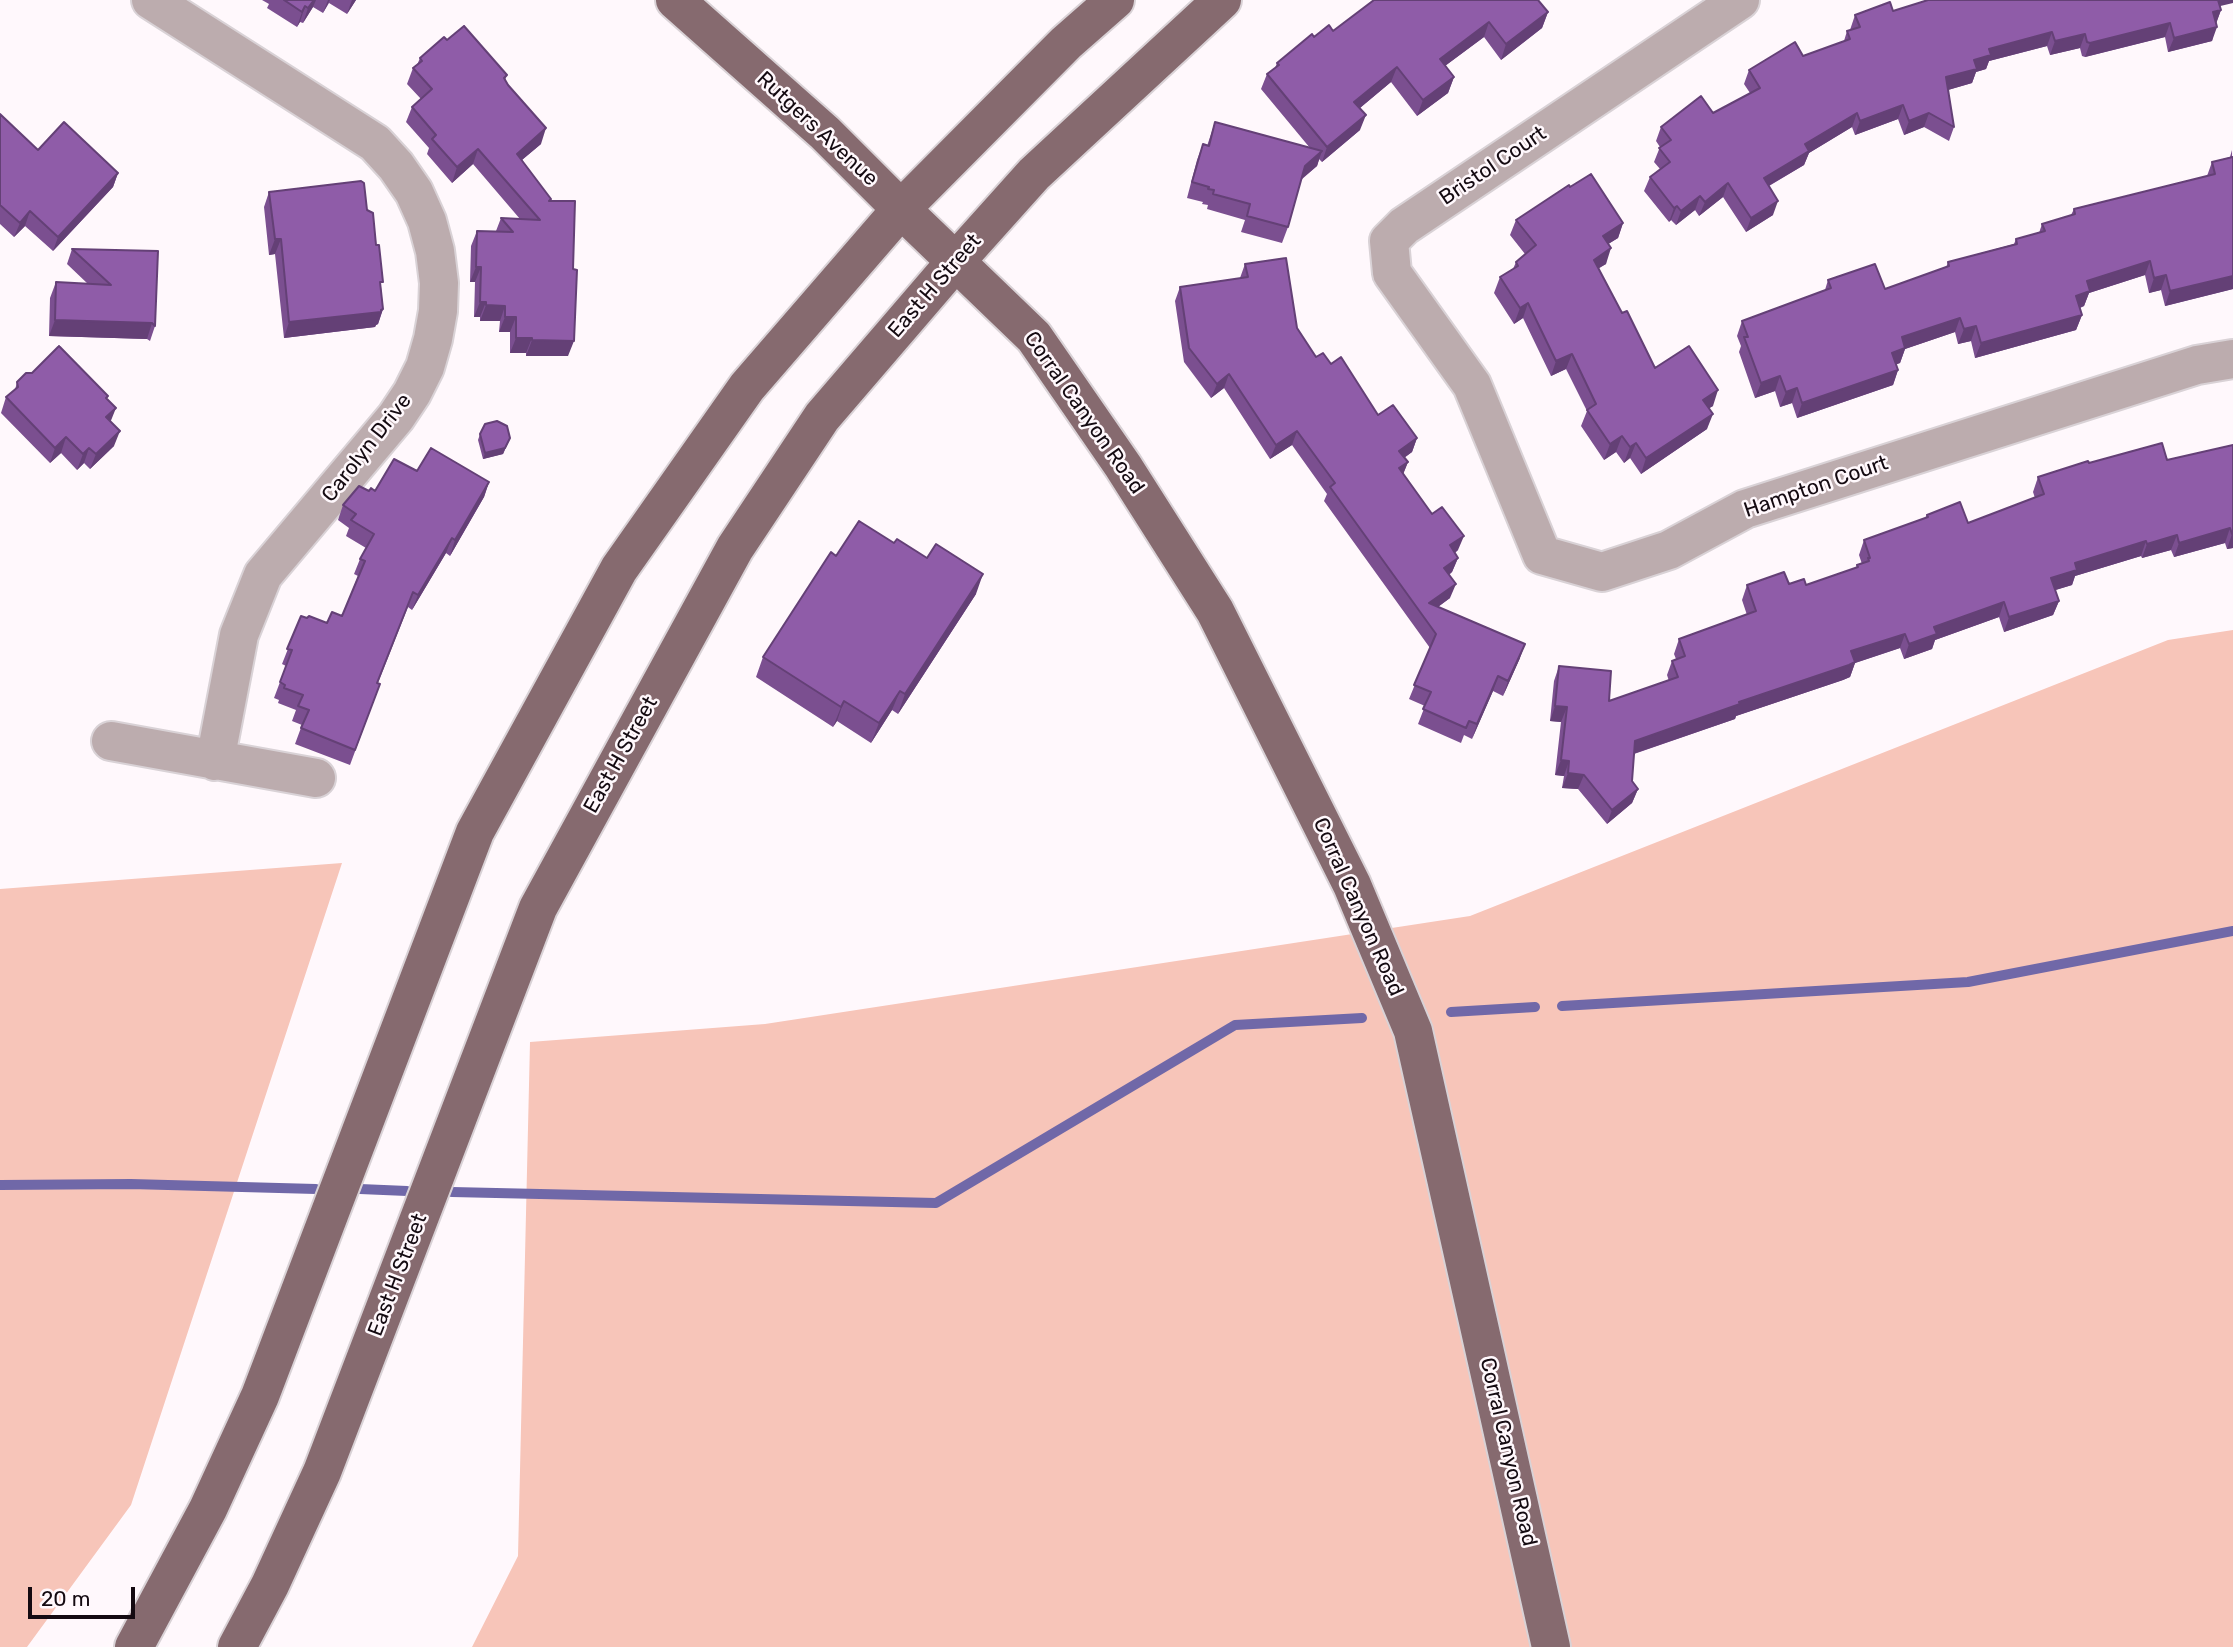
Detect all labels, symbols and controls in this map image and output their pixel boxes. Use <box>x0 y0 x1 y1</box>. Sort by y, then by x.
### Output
street label: Rutgers Avenue <box>751 66 883 192</box>
street label: Bristol Court <box>1435 121 1551 211</box>
street label: East H Street <box>883 229 987 343</box>
street label: Corral Canyon Road <box>1018 327 1150 499</box>
street label: Carolyn Drive <box>317 389 417 507</box>
street label: Hampton Court <box>1741 451 1891 523</box>
street label: East H Street <box>579 692 663 818</box>
street label: Corral Canyon Road <box>1307 814 1409 1000</box>
street label: East H Street <box>363 1210 433 1340</box>
street label: Corral Canyon Road <box>1474 1355 1542 1549</box>
scale bar <box>32 1574 138 1618</box>
text: 20 m <box>41 1586 90 1611</box>

